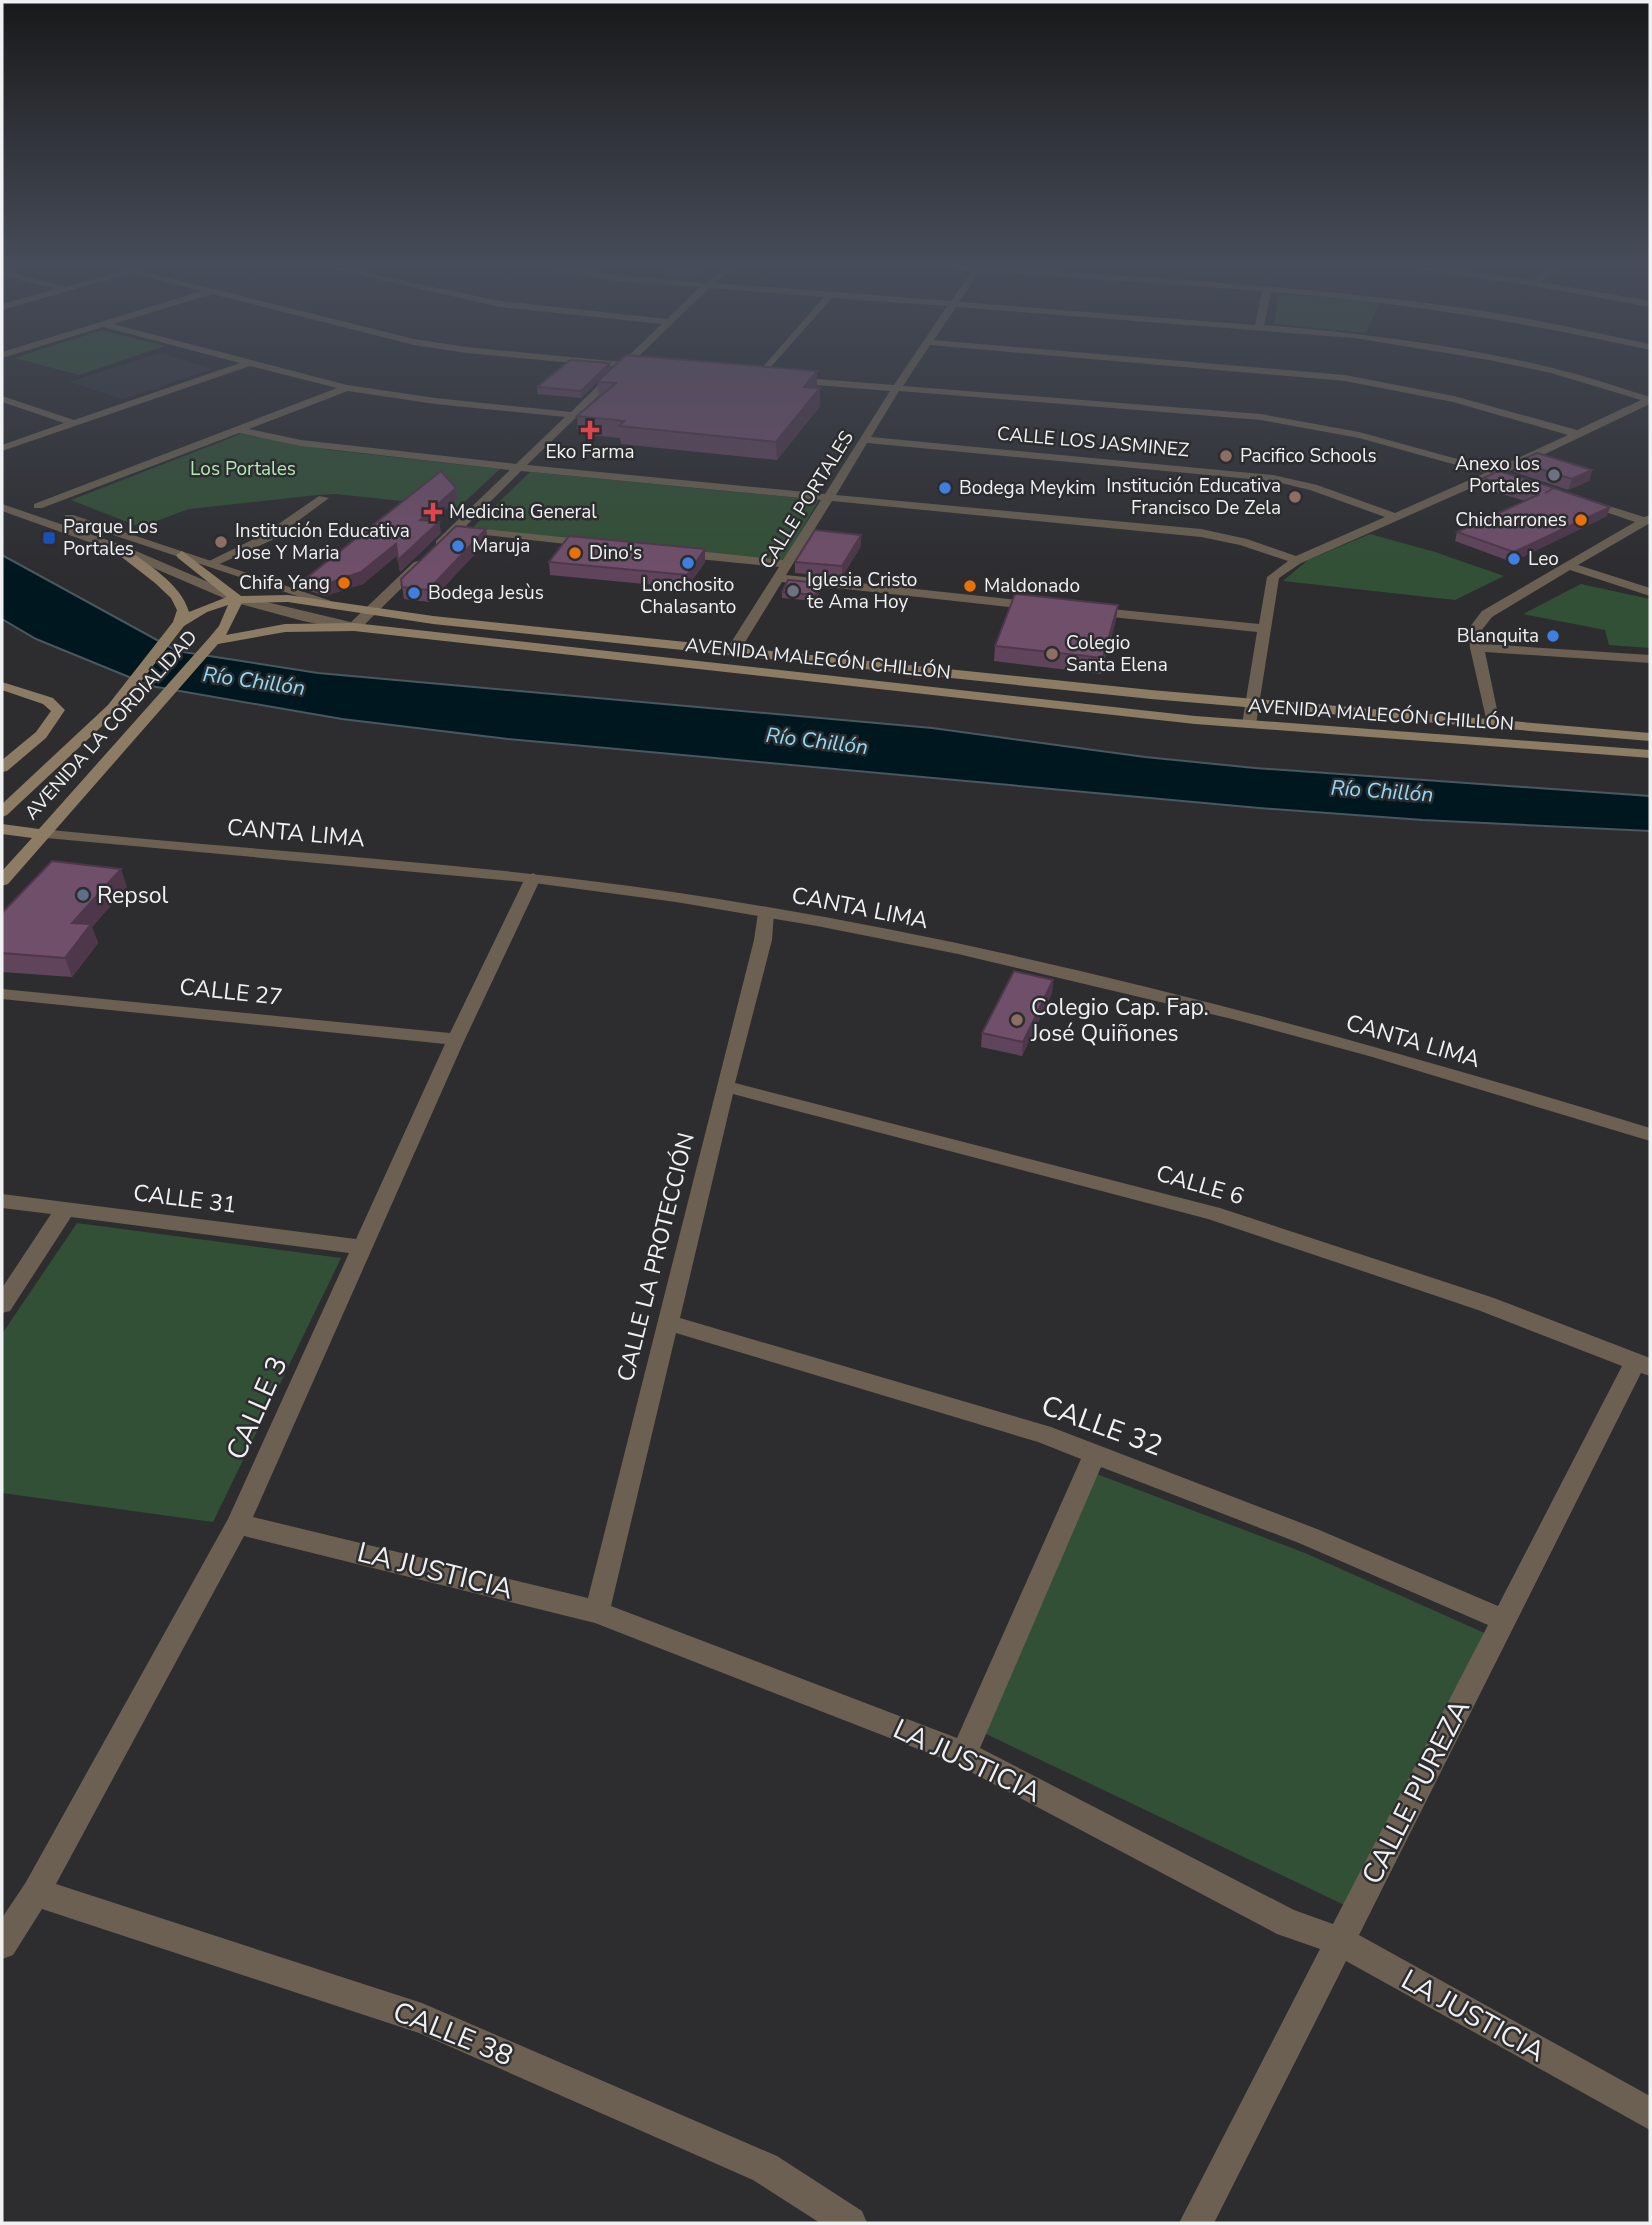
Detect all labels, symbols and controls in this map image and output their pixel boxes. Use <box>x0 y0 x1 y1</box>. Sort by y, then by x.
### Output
street label: CALLE LOS JASMINEZ <box>996 421 1190 463</box>
marker: Eko Farma <box>582 422 598 438</box>
street label: CALLE PORTALES <box>754 426 860 574</box>
place label: Eko Farma <box>545 439 635 465</box>
place label: Pacifico Schools <box>1240 443 1377 469</box>
marker: Pacifico Schools <box>1218 448 1234 464</box>
place label: Anexo los Portales <box>1455 451 1540 499</box>
park label: Los Portales <box>190 456 296 482</box>
marker: Anexo los Portales <box>1546 467 1562 483</box>
place label: Institución Educativa Francisco De Zela <box>1106 473 1281 521</box>
place label: Bodega Meykim <box>959 475 1096 501</box>
marker: Bodega Meykim <box>937 480 953 496</box>
marker: Institución Educativa Francisco De Zela <box>1287 489 1303 505</box>
place label: Medicina General <box>449 499 597 525</box>
marker: Medicina General <box>423 502 443 522</box>
place label: Chicharrones <box>1455 507 1567 533</box>
marker: Chicharrones <box>1573 512 1589 528</box>
place label: Parque Los Portales <box>63 514 158 562</box>
place label: Institución Educativa Jose Y Maria <box>234 518 410 566</box>
marker: Parque Los Portales <box>41 530 57 546</box>
place label: Maruja <box>472 533 530 559</box>
marker: Institución Educativa Jose Y Maria <box>213 534 229 550</box>
marker: Maruja <box>450 538 466 554</box>
place label: Dino's <box>589 540 642 566</box>
marker: Dino's <box>567 545 583 561</box>
place label: Leo <box>1528 546 1559 572</box>
marker: Leo <box>1506 551 1522 567</box>
marker: Lonchosito Chalasanto <box>680 555 696 571</box>
place label: Iglesia Cristo te Ama Hoy <box>807 567 917 615</box>
place label: Chifa Yang <box>239 570 330 596</box>
place label: Lonchosito Chalasanto <box>640 572 736 620</box>
place label: Maldonado <box>984 573 1080 599</box>
marker: Chifa Yang <box>336 575 352 591</box>
marker: Maldonado <box>962 578 978 594</box>
place label: Bodega Jesùs <box>428 580 544 606</box>
marker: Iglesia Cristo te Ama Hoy <box>785 583 801 599</box>
marker: Bodega Jesùs <box>406 585 422 601</box>
place label: Blanquita <box>1457 623 1539 649</box>
street label: AVENIDA LA CORDIALIDAD <box>19 625 203 825</box>
marker: Blanquita <box>1545 628 1561 644</box>
place label: Colegio Santa Elena <box>1066 630 1168 678</box>
street label: AVENIDA MALECÓN CHILLÓN <box>684 632 952 686</box>
marker: Colegio Santa Elena <box>1044 646 1060 662</box>
water label: Río Chillón <box>201 660 307 702</box>
street label: AVENIDA MALECÓN CHILLÓN <box>1247 693 1515 737</box>
water label: Río Chillón <box>764 721 870 761</box>
water label: Río Chillón <box>1330 773 1434 809</box>
street label: CANTA LIMA <box>226 812 367 854</box>
place label: Repsol <box>97 880 169 911</box>
street label: CANTA LIMA <box>789 880 931 936</box>
marker: Repsol <box>75 887 91 903</box>
street label: CALLE 27 <box>178 971 284 1013</box>
place label: Colegio Cap. Fap. José Quiñones <box>1030 992 1209 1049</box>
street label: CANTA LIMA <box>1342 1007 1484 1075</box>
marker: Colegio Cap. Fap. José Quiñones <box>1009 1012 1025 1028</box>
street label: CALLE LA PROTECCIÓN <box>610 1129 702 1385</box>
street label: CALLE 6 <box>1152 1158 1248 1212</box>
street label: CALLE 31 <box>132 1177 238 1221</box>
street label: CALLE 3 <box>217 1350 297 1466</box>
street label: CALLE 32 <box>1036 1387 1168 1465</box>
street label: LA JUSTICIA <box>353 1533 517 1609</box>
street label: CALLE PUREZA <box>1353 1693 1479 1891</box>
street label: LA JUSTICIA <box>887 1710 1047 1812</box>
street label: LA JUSTICIA <box>1394 1961 1552 2071</box>
street label: CALLE 38 <box>387 1993 519 2075</box>

